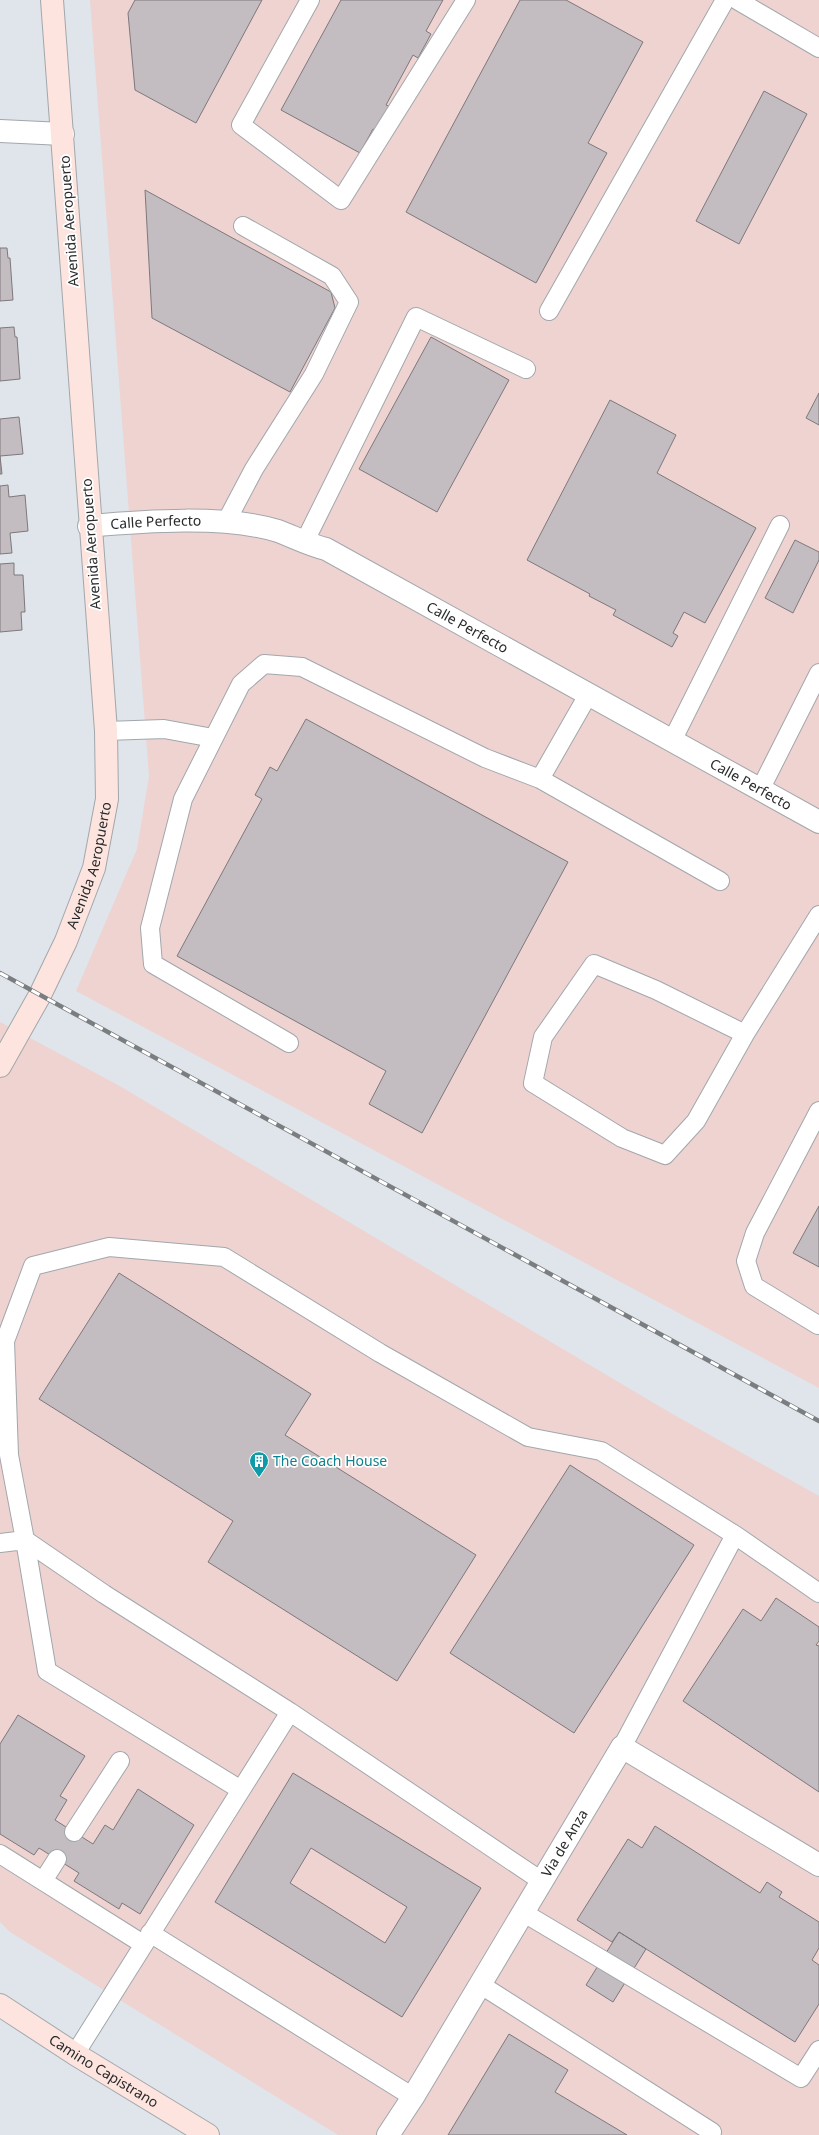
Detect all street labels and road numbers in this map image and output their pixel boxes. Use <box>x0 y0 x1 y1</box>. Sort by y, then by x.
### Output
street label: Avenida Aeropuerto <box>54 155 83 287</box>
street label: Avenida Aeropuerto <box>76 478 105 610</box>
street label: Calle Perfecto <box>110 511 201 533</box>
street label: Calle Perfecto <box>423 597 512 657</box>
street label: Calle Perfecto <box>707 754 795 814</box>
street label: Avenida Aeropuerto <box>62 800 115 931</box>
street label: Via de Anza <box>536 1806 592 1880</box>
street label: Camino Capistrano <box>46 2030 162 2112</box>

